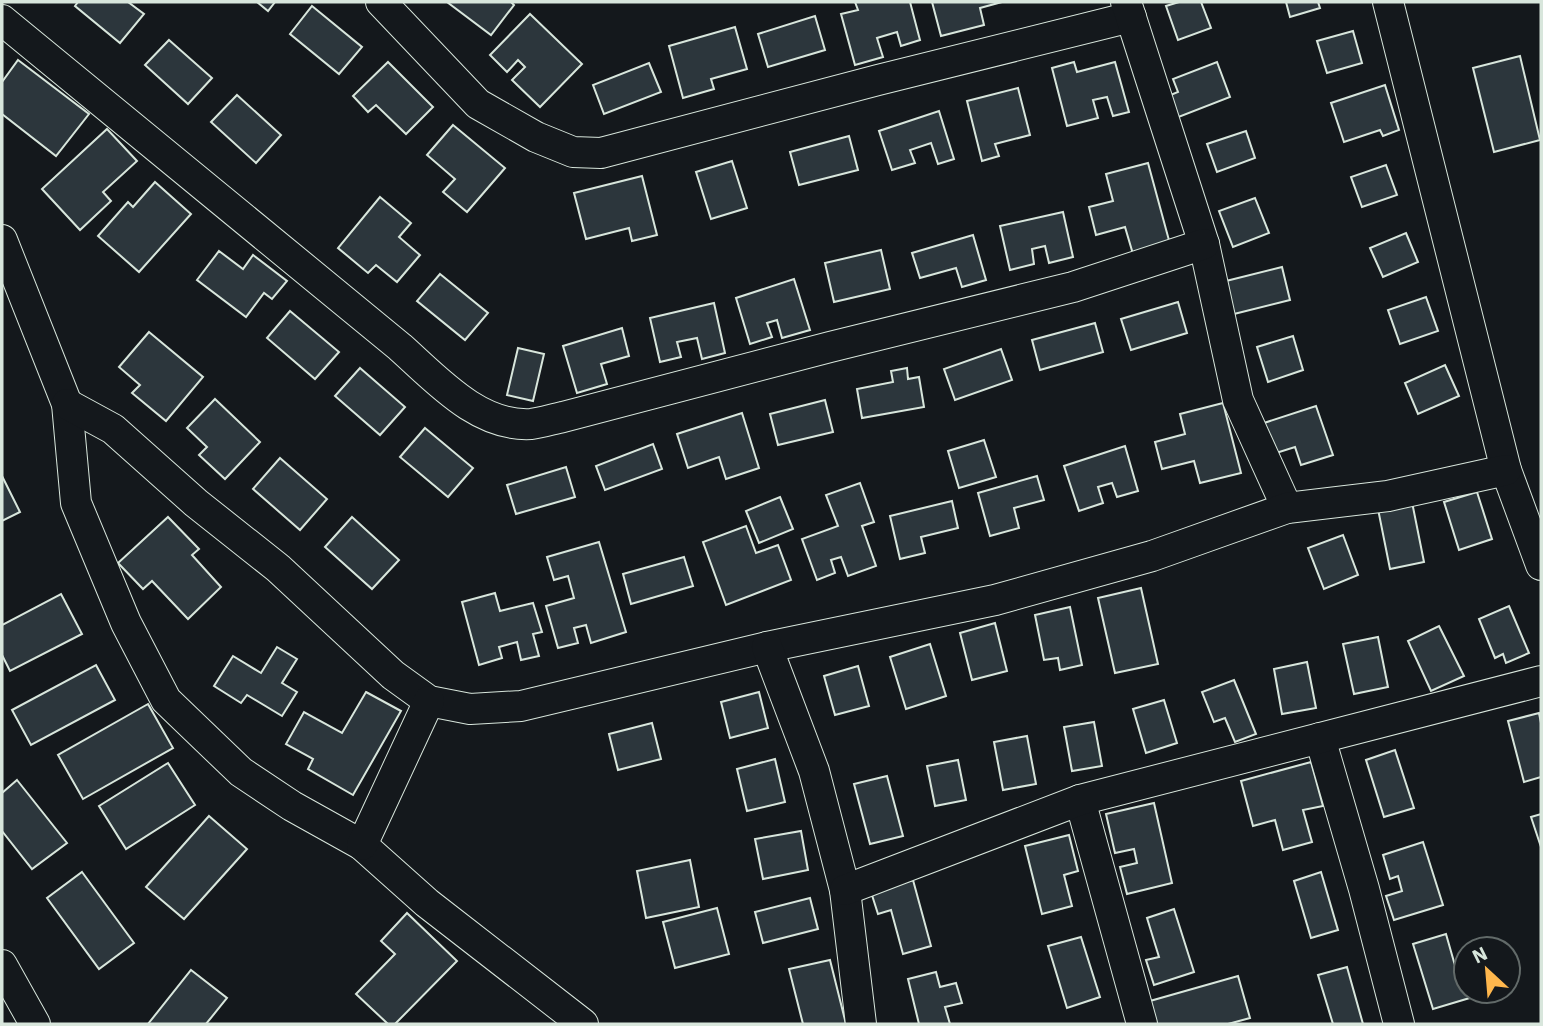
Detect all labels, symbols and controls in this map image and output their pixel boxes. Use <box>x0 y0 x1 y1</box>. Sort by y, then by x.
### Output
north arrow <box>1452 935 1522 1005</box>
text: N <box>1468 941 1491 969</box>

